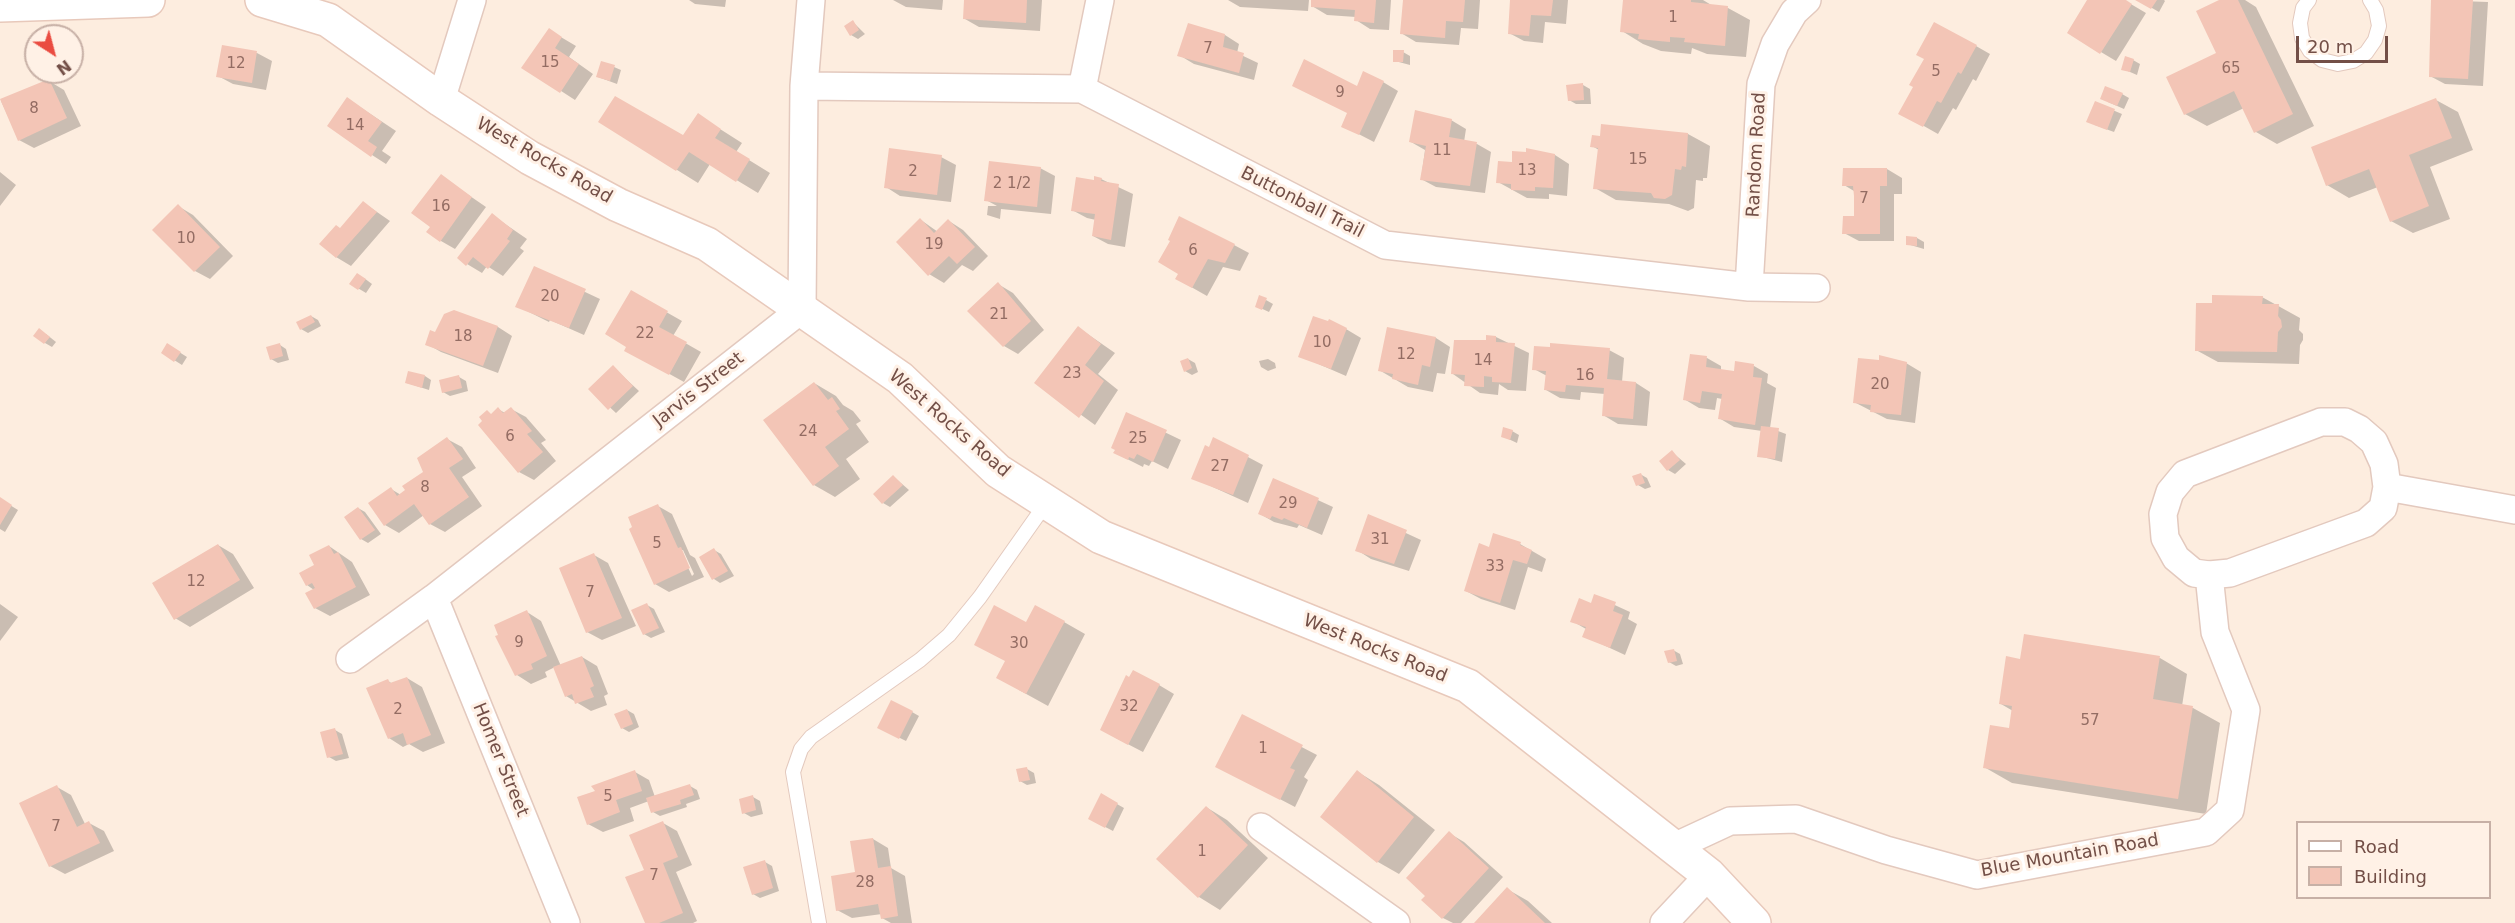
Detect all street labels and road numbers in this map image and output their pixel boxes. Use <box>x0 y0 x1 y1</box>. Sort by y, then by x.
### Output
street label: Random Road <box>1743 92 1771 218</box>
street label: West Rocks Road <box>472 113 616 209</box>
street label: Buttonball Trail <box>1237 163 1367 243</box>
street label: Jarvis Street <box>649 348 749 432</box>
street label: West Rocks Road <box>884 366 1014 482</box>
street label: West Rocks Road <box>1300 610 1450 688</box>
street label: Homer Street <box>467 700 533 820</box>
street label: Blue Mountain Road <box>1979 830 2161 882</box>

